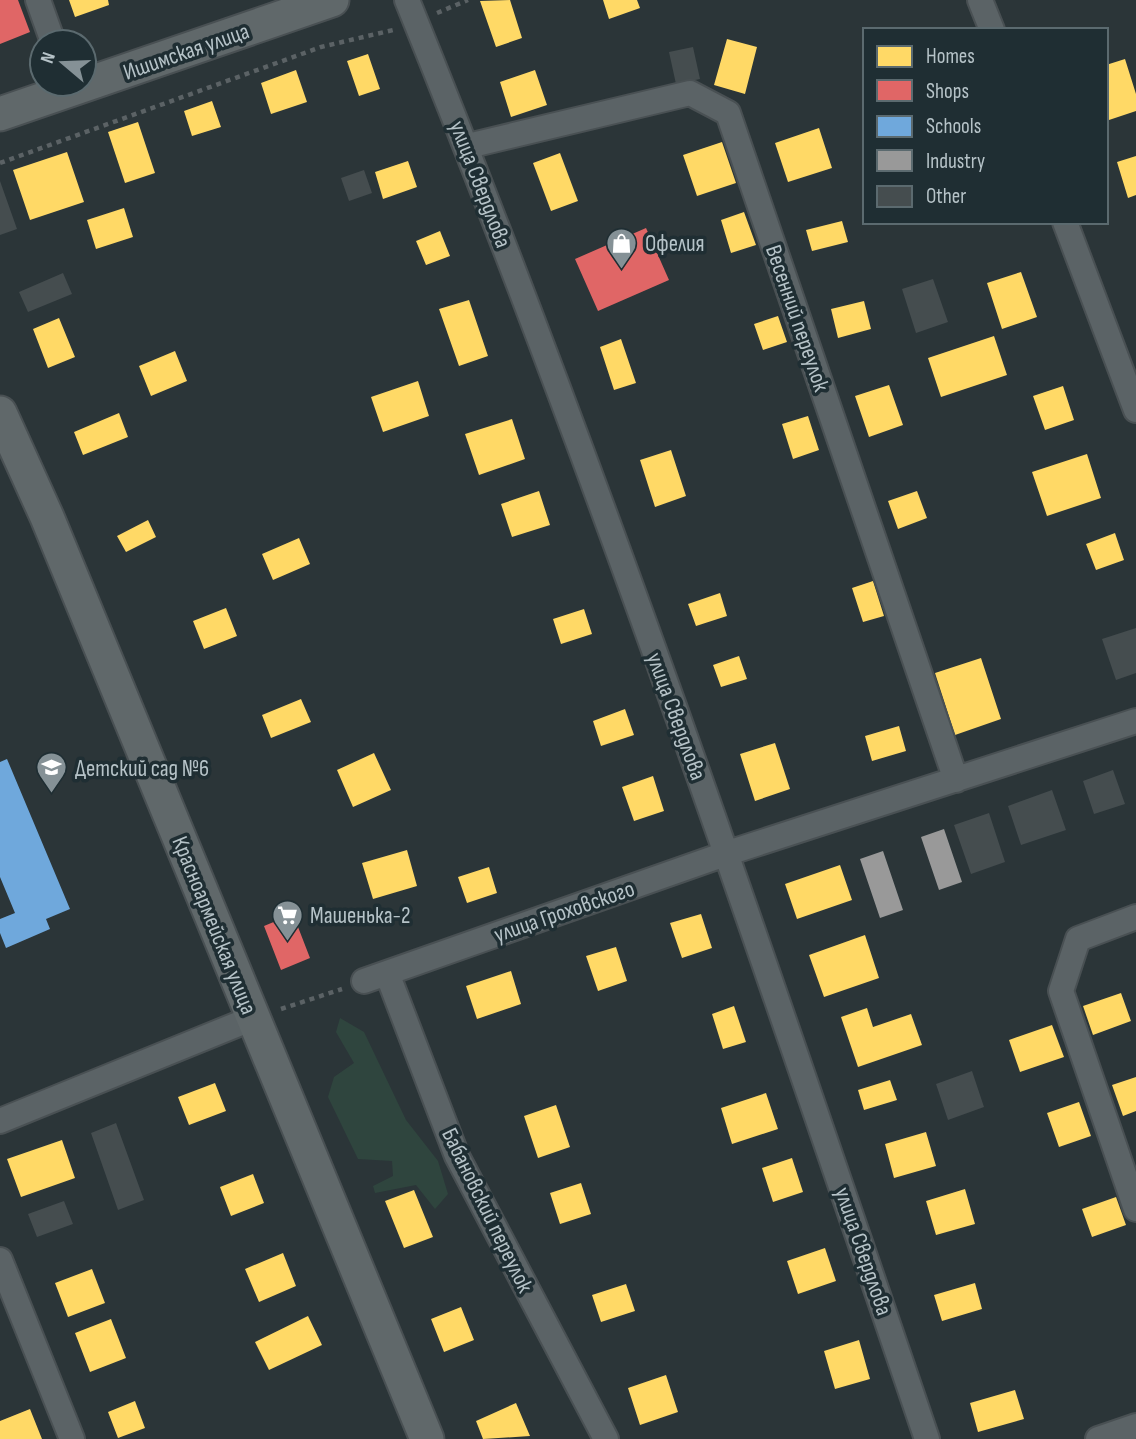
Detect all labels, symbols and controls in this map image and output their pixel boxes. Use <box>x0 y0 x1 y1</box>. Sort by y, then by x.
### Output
street label: Ишимская улица <box>120 17 253 87</box>
north arrow <box>28 28 98 98</box>
legend <box>863 28 1108 224</box>
text: Homes <box>926 44 975 69</box>
text: N <box>36 49 61 66</box>
text: Shops <box>926 79 969 104</box>
text: Schools <box>926 114 981 139</box>
street label: улица Свердлова <box>443 117 517 252</box>
text: Industry <box>926 149 985 174</box>
text: Other <box>926 184 966 209</box>
shop icon: Офелия <box>605 226 639 270</box>
place label: Офелия <box>645 230 705 258</box>
street label: Весенний переулок <box>759 241 835 395</box>
street label: улица Свердлова <box>640 649 712 784</box>
school or university icon: Детский сад №6 <box>35 751 69 795</box>
place label: Детский сад №6 <box>75 755 209 783</box>
street label: Красноармейская улица <box>166 832 263 1018</box>
street label: улица Гроховского <box>490 875 638 949</box>
supermarket icon: Машенька-2 <box>270 898 304 942</box>
place label: Машенька-2 <box>310 902 410 930</box>
street label: Бабановский переулок <box>435 1124 539 1298</box>
street label: улица Свердлова <box>828 1184 898 1319</box>

